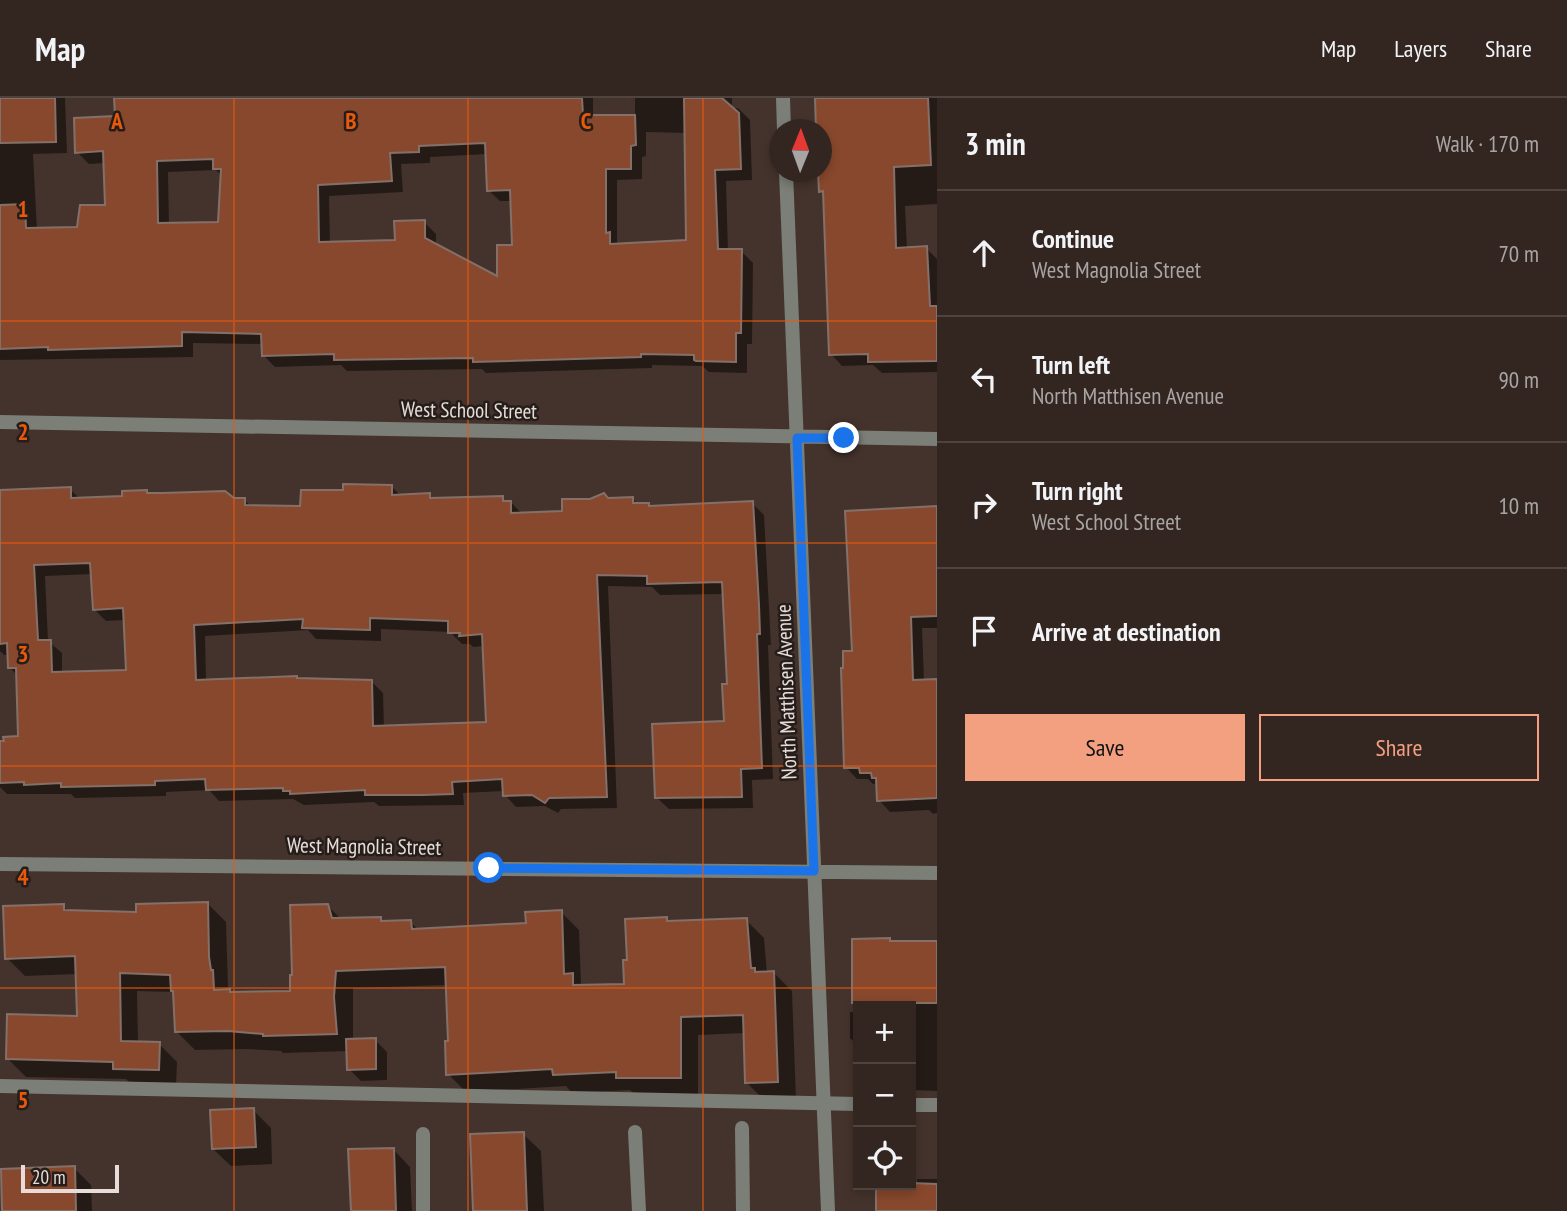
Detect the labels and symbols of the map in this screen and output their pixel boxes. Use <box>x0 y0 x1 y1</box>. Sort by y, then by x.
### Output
text: A <box>110 106 123 135</box>
text: B <box>345 106 357 135</box>
text: C <box>581 106 592 135</box>
north arrow <box>769 119 832 182</box>
text: 1 <box>18 194 29 223</box>
street label: West School Street <box>401 395 537 425</box>
text: 2 <box>18 417 29 446</box>
route end <box>828 422 859 453</box>
street label: North Matthisen Avenue <box>769 604 803 780</box>
text: 3 <box>18 639 29 668</box>
street label: West Magnolia Street <box>287 831 442 861</box>
route start <box>473 852 504 883</box>
text: 4 <box>18 862 29 891</box>
text: 5 <box>18 1085 29 1114</box>
scale bar <box>21 1162 119 1194</box>

